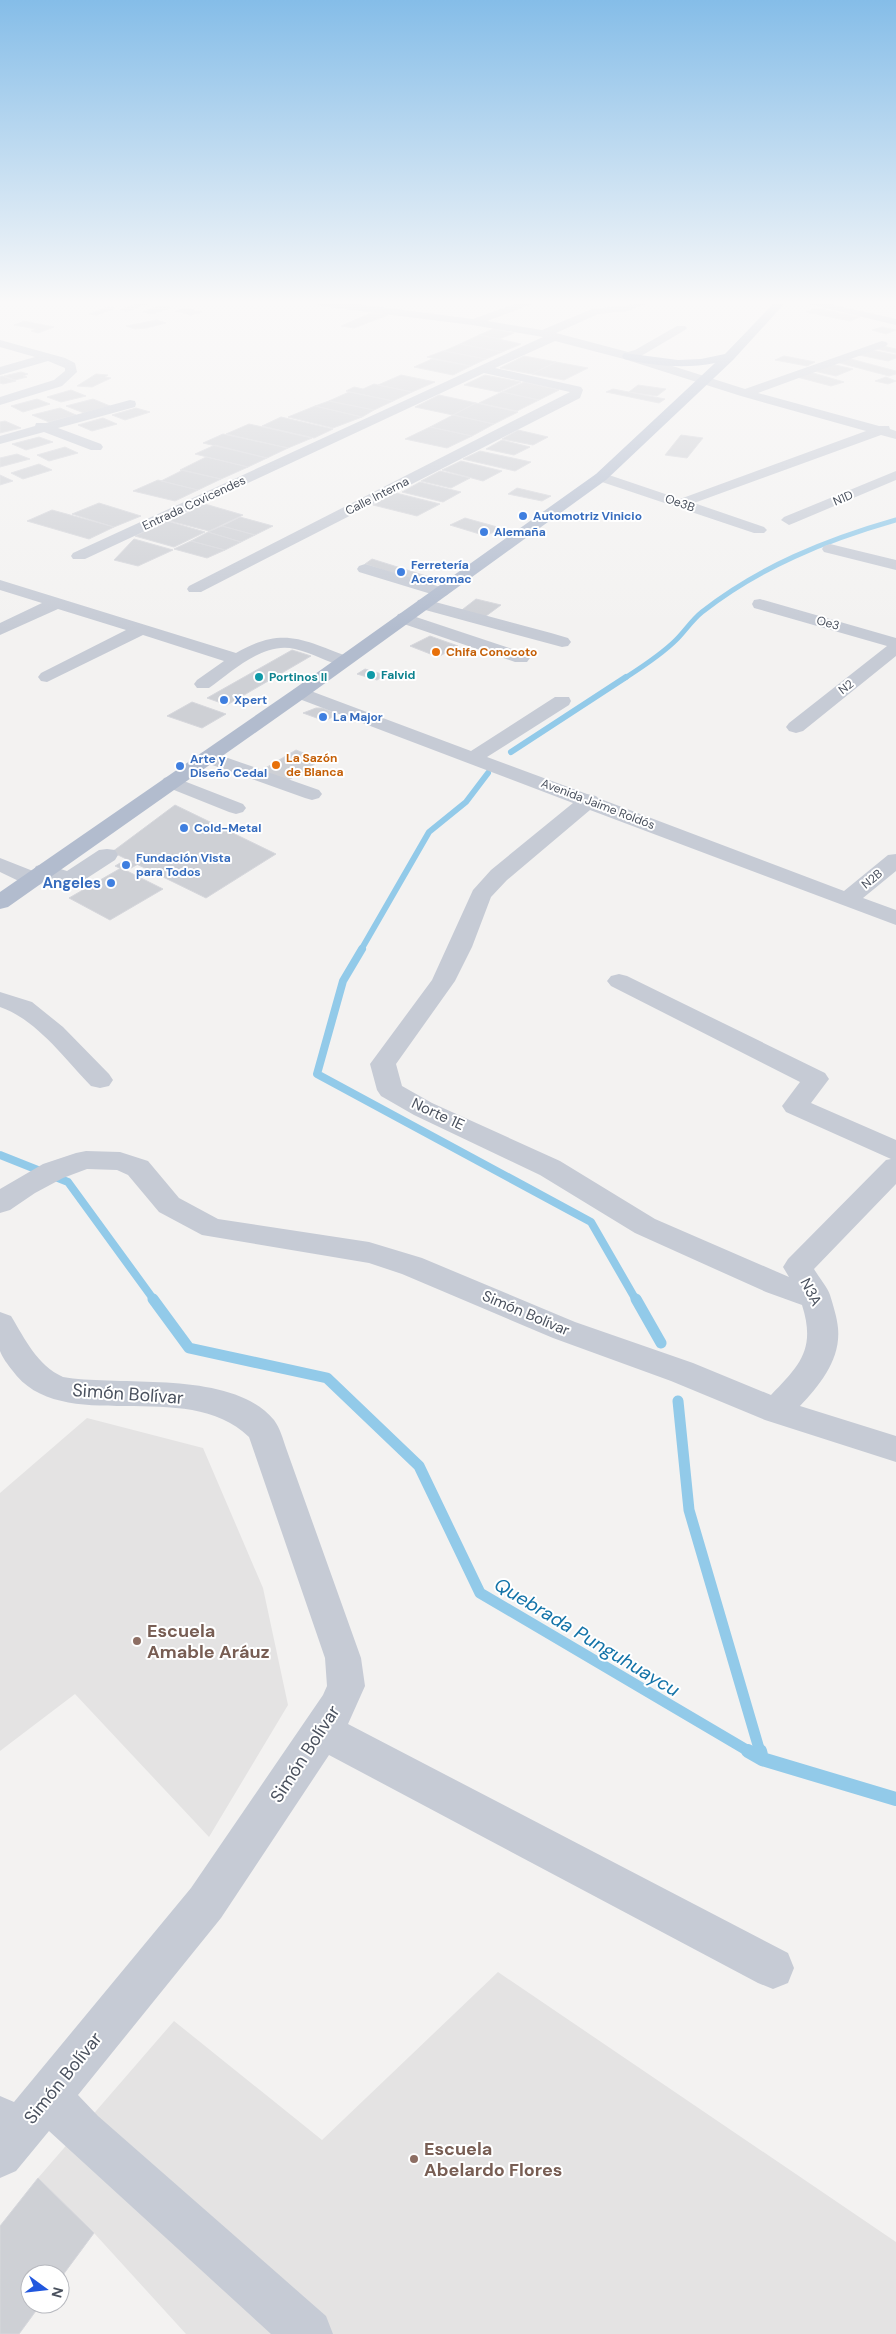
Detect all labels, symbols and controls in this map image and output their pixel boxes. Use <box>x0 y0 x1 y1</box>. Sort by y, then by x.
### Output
street label: Entrada Covicendes <box>140 472 248 534</box>
street label: Calle Interna <box>342 473 412 519</box>
street label: N1D <box>831 487 855 509</box>
street label: Oe3B <box>663 490 697 516</box>
place label: Automotriz Vinicio <box>533 508 642 524</box>
marker: Automotriz Vinicio <box>517 510 529 522</box>
place label: Alemaña <box>494 524 546 540</box>
marker: Alemaña <box>478 526 490 538</box>
place label: Ferretería Aceromac <box>411 557 471 587</box>
marker: Ferretería Aceromac <box>395 566 407 578</box>
street label: Oe3 <box>815 612 841 634</box>
place label: Chifa Conocoto <box>446 644 537 660</box>
marker: Chifa Conocoto <box>430 646 442 658</box>
place label: Falvid <box>381 667 415 683</box>
place label: Portinos II <box>269 669 327 685</box>
marker: Falvid <box>365 669 377 681</box>
marker: Portinos II <box>253 671 265 683</box>
street label: N2 <box>835 676 857 698</box>
place label: Xpert <box>234 692 267 708</box>
marker: Xpert <box>218 694 230 706</box>
place label: La Major <box>333 709 383 725</box>
marker: La Major <box>317 711 329 723</box>
place label: La Sazón de Blanca <box>286 750 344 780</box>
place label: Arte y Diseño Cedal <box>190 751 267 781</box>
marker: La Sazón de Blanca <box>270 759 282 771</box>
marker: Arte y Diseño Cedal <box>174 760 186 772</box>
street label: Avenida Jaime Roldós <box>539 775 657 833</box>
place label: Cold-Metal <box>194 820 261 836</box>
marker: Cold-Metal <box>178 822 190 834</box>
place label: Fundación Vista para Todos <box>136 850 231 880</box>
marker: Fundación Vista para Todos <box>120 859 132 871</box>
street label: N2B <box>858 866 886 892</box>
place label: Angeles <box>42 873 101 893</box>
marker: Angeles <box>105 877 117 889</box>
street label: Norte 1E <box>408 1093 468 1135</box>
street label: N3A <box>796 1275 826 1309</box>
street label: Simón Bolívar <box>479 1286 573 1341</box>
street label: Simón Bolívar <box>71 1378 185 1410</box>
water label: Quebrada Punguhuaycu <box>490 1572 684 1702</box>
place label: Escuela Amable Aráuz <box>147 1619 270 1664</box>
marker: Escuela Amable Aráuz <box>131 1635 143 1647</box>
street label: Simón Bolívar <box>265 1700 346 1807</box>
street label: Simón Bolívar <box>19 2027 108 2129</box>
place label: Escuela Abelardo Flores <box>424 2137 562 2182</box>
marker: Escuela Abelardo Flores <box>408 2153 420 2165</box>
north arrow <box>20 2264 70 2314</box>
text: N <box>48 2285 68 2300</box>

